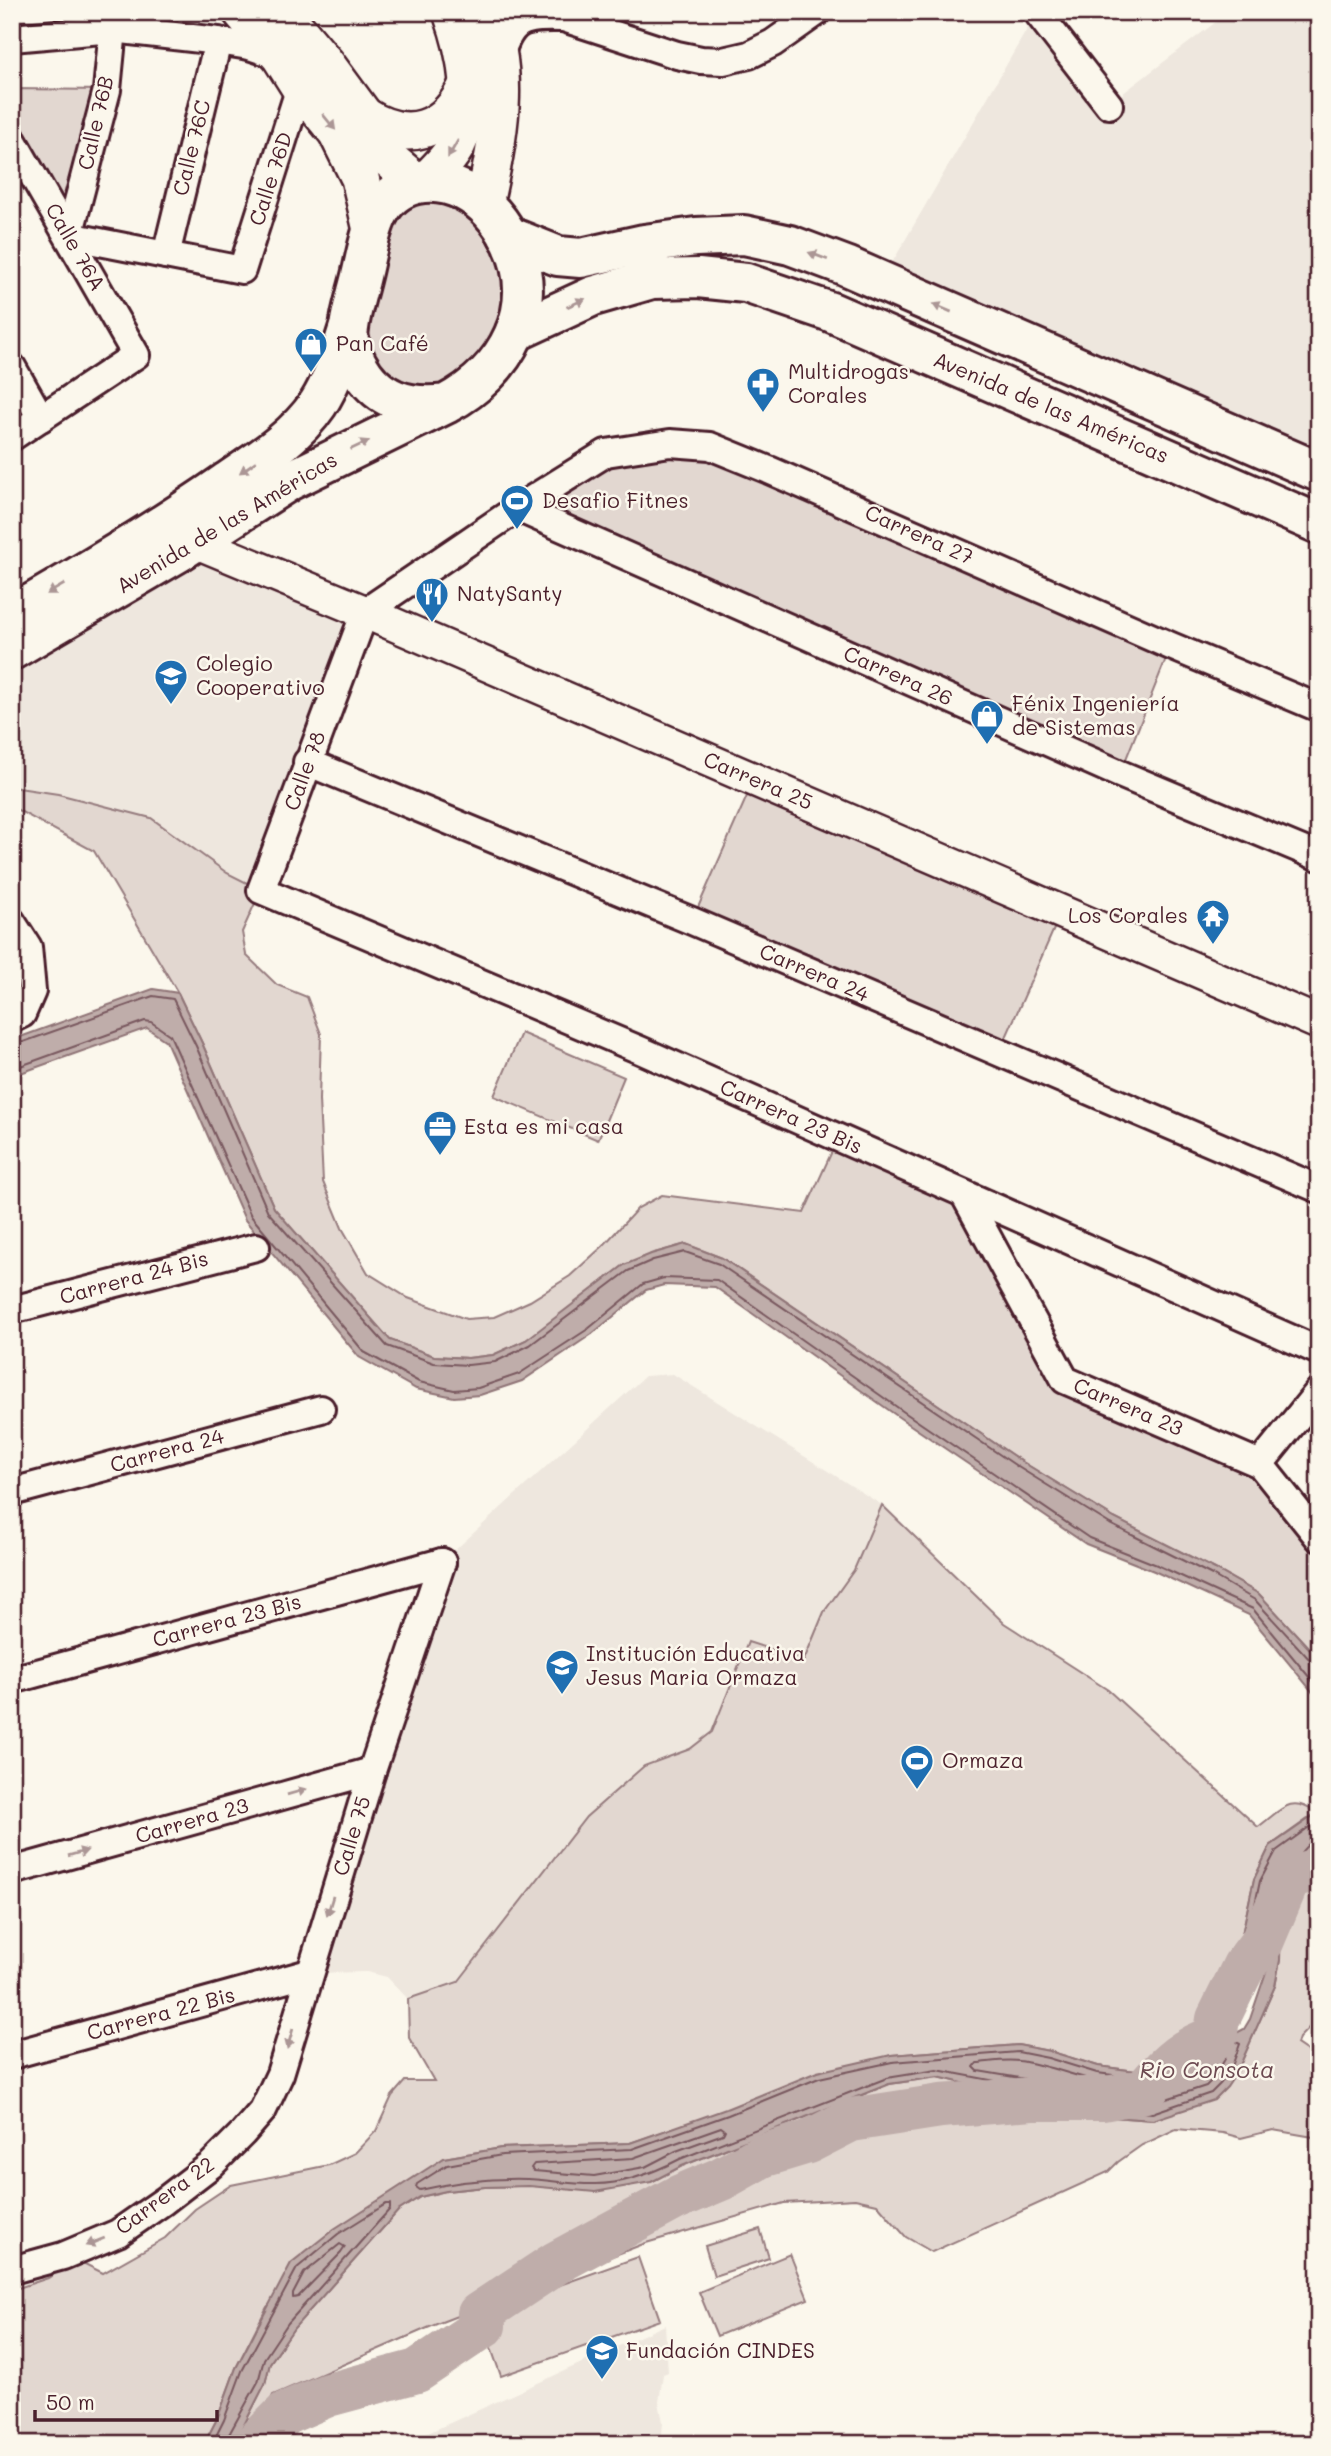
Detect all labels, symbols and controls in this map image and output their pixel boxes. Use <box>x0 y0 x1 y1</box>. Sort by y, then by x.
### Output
street label: Calle 76B <box>71 73 118 172</box>
street label: Calle 76C <box>166 97 215 198</box>
one-way arrow <box>321 112 336 130</box>
street label: Calle 76D <box>242 128 297 229</box>
one-way arrow <box>447 139 459 158</box>
street label: Calle 76A <box>40 197 112 295</box>
one-way arrow <box>807 250 828 261</box>
one-way arrow <box>566 297 587 308</box>
one-way arrow <box>931 302 952 313</box>
shop icon: Pan Café <box>292 325 330 374</box>
place label: Pan Café <box>336 329 429 356</box>
street label: Avenida de las Américas <box>930 345 1173 468</box>
place label: Multidrogas Corales <box>788 357 909 408</box>
pharmacy icon: Multidrogas Corales <box>744 365 782 414</box>
one-way arrow <box>350 439 370 451</box>
street label: Avenida de las Américas <box>111 445 342 598</box>
one-way arrow <box>239 460 257 474</box>
sports icon: Desafio Fitnes <box>498 482 536 531</box>
place label: Desafio Fitnes <box>542 486 689 513</box>
street label: Carrera 27 <box>861 498 978 570</box>
restaurant icon: NatySanty <box>413 575 451 624</box>
place label: NatySanty <box>457 579 563 606</box>
one-way arrow <box>47 583 66 596</box>
street label: Carrera 26 <box>840 639 957 711</box>
place label: Colegio Cooperativo <box>196 649 325 700</box>
school or university icon: Colegio Cooperativo <box>152 657 190 706</box>
place label: Fénix Ingeniería de Sistemas <box>1012 689 1180 740</box>
shop icon: Fénix Ingeniería de Sistemas <box>968 697 1006 746</box>
street label: Calle 78 <box>277 727 330 814</box>
street label: Carrera 25 <box>700 744 817 815</box>
temple icon: Los Corales <box>1194 897 1232 946</box>
place label: Los Corales <box>1068 901 1188 928</box>
street label: Carrera 24 <box>756 936 874 1007</box>
street label: Carrera 23 Bis <box>716 1072 867 1159</box>
office icon: Esta es mi casa <box>421 1108 459 1157</box>
place label: Esta es mi casa <box>464 1112 624 1139</box>
street label: Carrera 24 Bis <box>56 1244 211 1309</box>
street label: Carrera 23 <box>1070 1370 1187 1441</box>
street label: Carrera 24 <box>107 1421 227 1478</box>
street label: Carrera 23 Bis <box>149 1587 304 1652</box>
place label: Institución Educativa Jesus Maria Ormaza <box>586 1639 805 1690</box>
school or university icon: Institución Educativa Jesus Maria Ormaza <box>543 1647 581 1696</box>
sports icon: Ormaza <box>898 1742 936 1791</box>
place label: Ormaza <box>942 1746 1024 1773</box>
one-way arrow <box>287 1786 308 1796</box>
street label: Carrera 23 <box>132 1791 251 1849</box>
street label: Calle 75 <box>326 1792 376 1879</box>
one-way arrow <box>68 1847 89 1857</box>
one-way arrow <box>325 1896 335 1917</box>
street label: Carrera 22 Bis <box>84 1980 238 2045</box>
one-way arrow <box>285 2029 295 2050</box>
water label: Rio Consota <box>1140 2054 1274 2084</box>
street label: Carrera 22 <box>109 2150 219 2240</box>
one-way arrow <box>85 2237 106 2248</box>
school or university icon: Fundación CINDES <box>583 2332 621 2381</box>
place label: Fundación CINDES <box>626 2336 815 2363</box>
scale bar <box>35 2379 217 2423</box>
text: 50 m <box>46 2388 95 2415</box>

